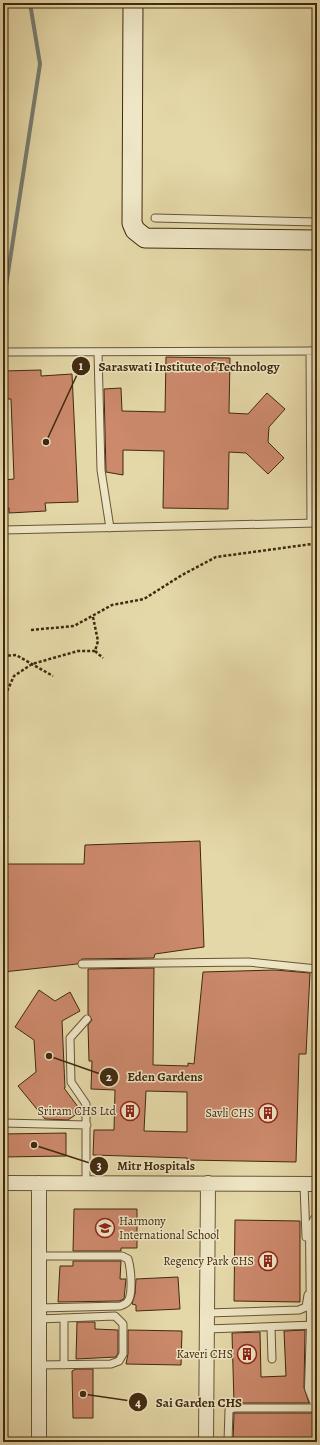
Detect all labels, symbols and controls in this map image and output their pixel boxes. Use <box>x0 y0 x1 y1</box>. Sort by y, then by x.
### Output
callout: Saraswati Institute of Technology <box>71 354 288 379</box>
text: 1 <box>79 358 84 374</box>
text: Saraswati Institute of Technology <box>99 358 280 375</box>
callout: Eden Gardens <box>99 1064 210 1089</box>
text: Eden Gardens <box>127 1068 203 1085</box>
text: 2 <box>106 1069 112 1085</box>
building icon: Sriram CHS Ltd <box>119 1100 141 1122</box>
building icon: Savli CHS <box>257 1102 279 1124</box>
place label: Sriram CHS Ltd <box>38 1103 117 1119</box>
place label: Savli CHS <box>206 1105 254 1121</box>
callout: Mitr Hospitals <box>89 1153 203 1178</box>
text: Mitr Hospitals <box>117 1157 195 1174</box>
text: 3 <box>96 1158 102 1174</box>
place label: Harmony International School <box>119 1213 219 1243</box>
school or university icon: Harmony International School <box>94 1217 116 1239</box>
building icon: Regency Park CHS <box>257 1250 279 1272</box>
place label: Regency Park CHS <box>163 1253 254 1269</box>
building icon: Kaveri CHS <box>236 1343 258 1365</box>
place label: Kaveri CHS <box>176 1346 233 1362</box>
callout: Sai Garden CHS <box>128 1390 251 1415</box>
text: Sai Garden CHS <box>156 1394 242 1411</box>
text: 4 <box>135 1395 141 1411</box>

